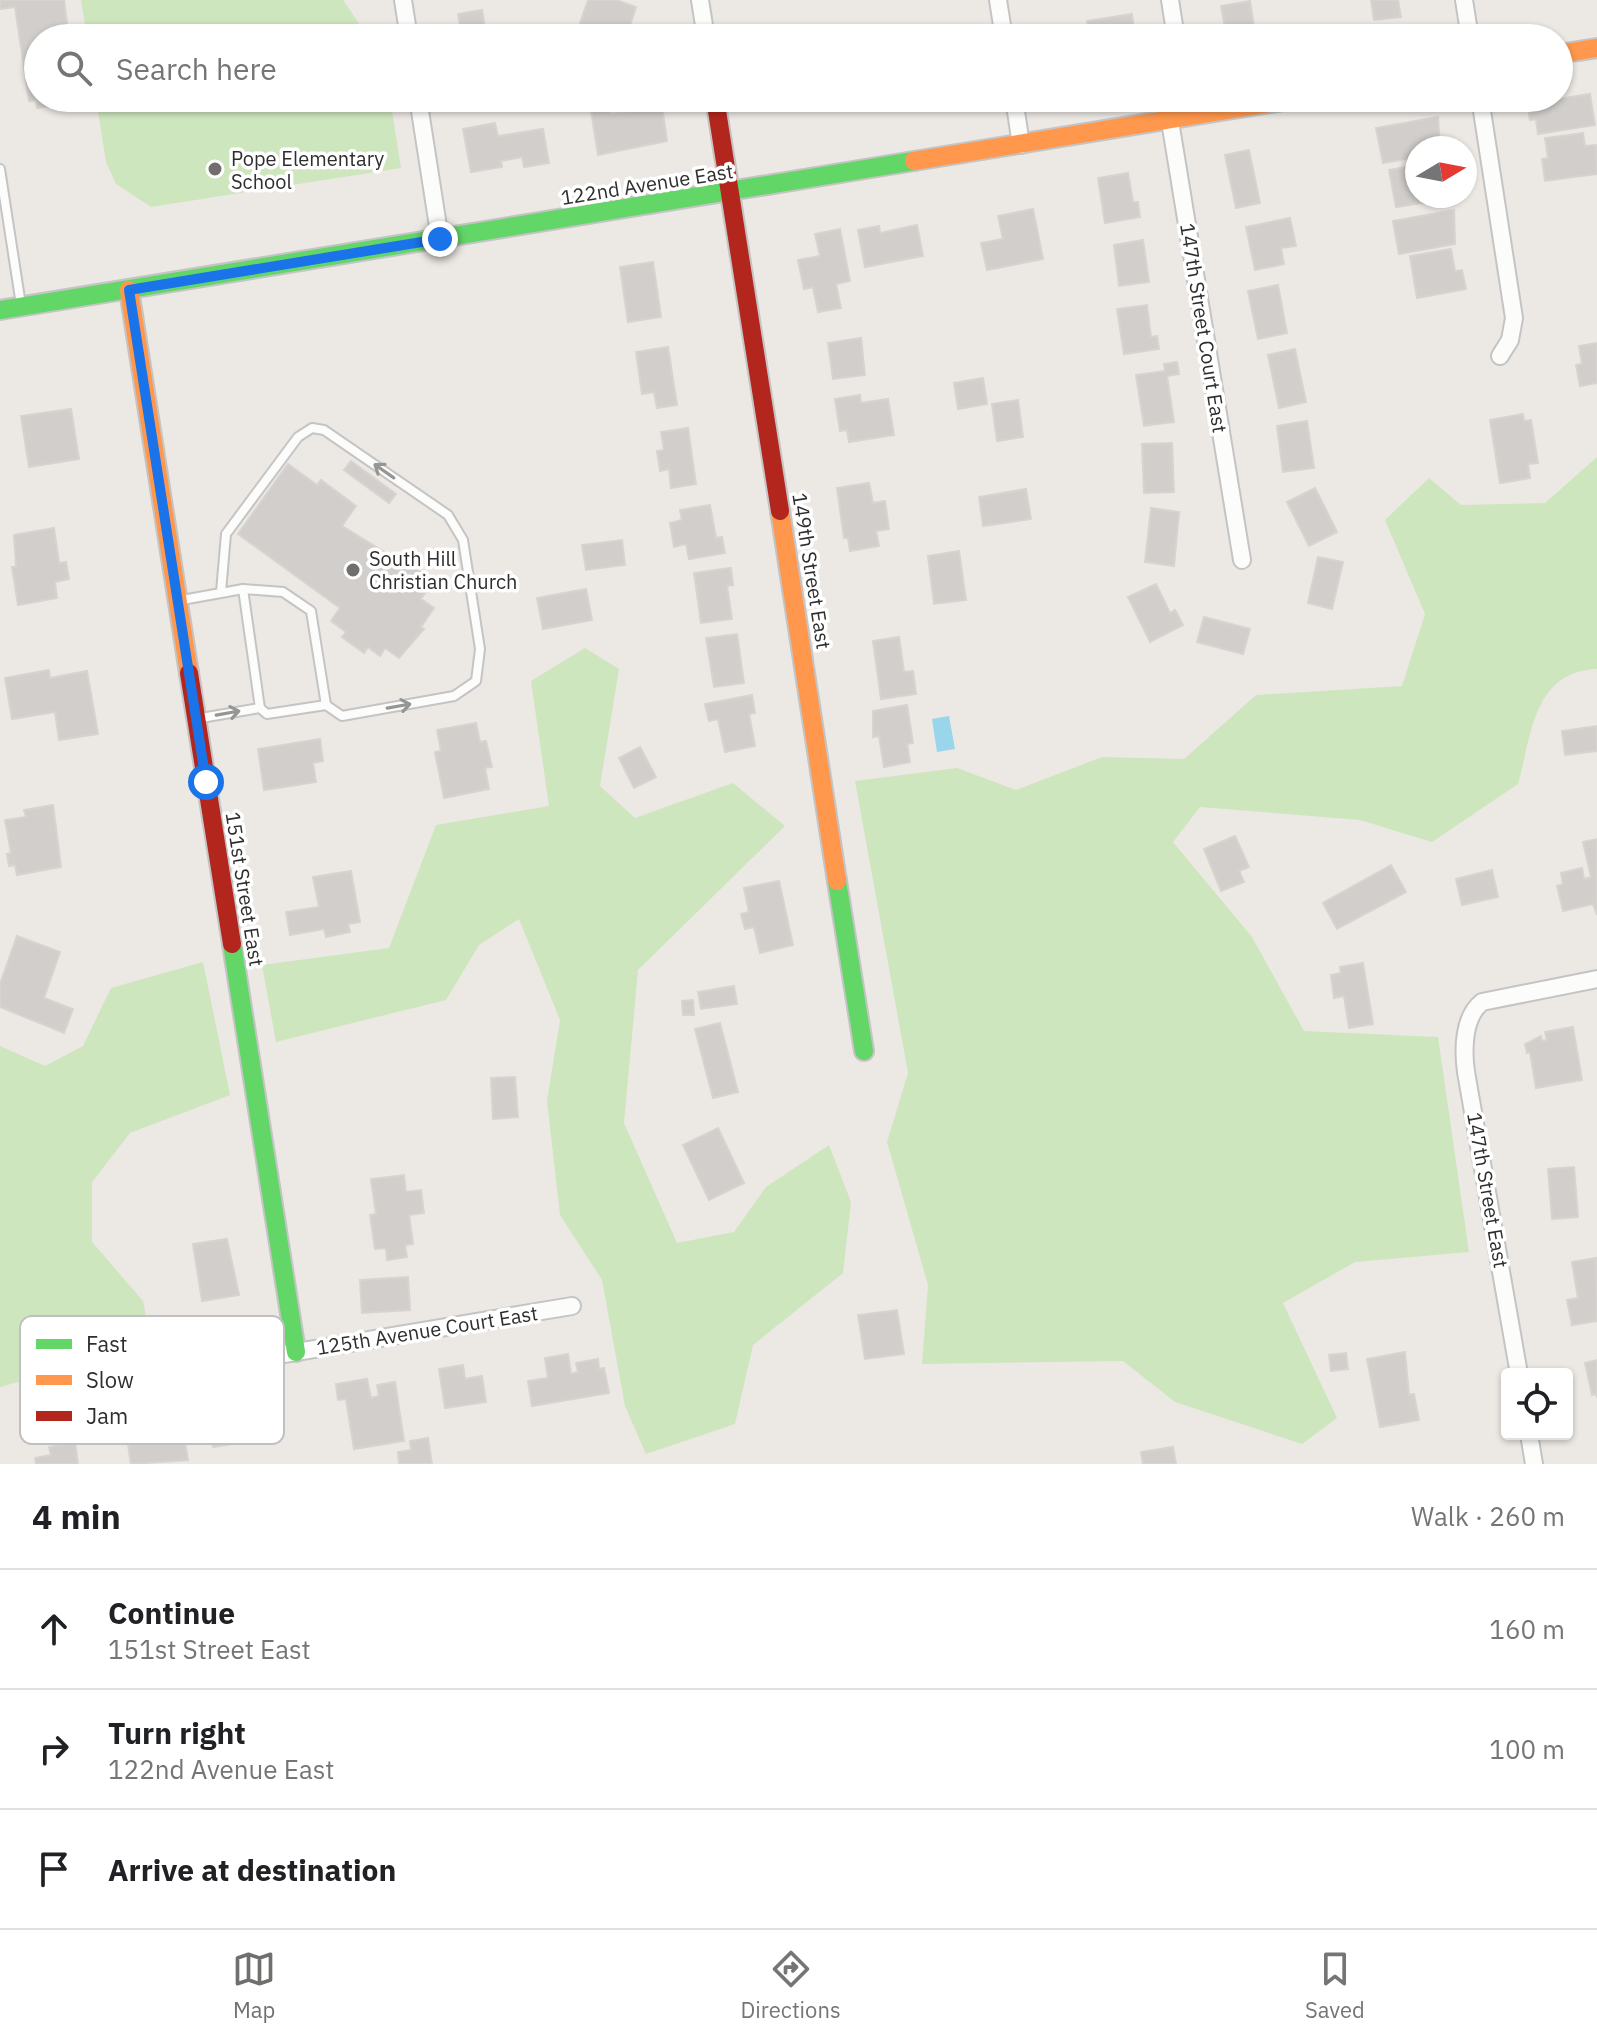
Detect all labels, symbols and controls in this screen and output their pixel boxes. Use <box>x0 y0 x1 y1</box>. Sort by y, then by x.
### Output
search box <box>24 24 1573 112</box>
icon: search <box>52 46 96 90</box>
text: Search here <box>116 49 277 88</box>
north arrow <box>1405 136 1477 208</box>
place label: Pope Elementary School <box>231 145 384 195</box>
street label: 122nd Avenue East <box>559 157 735 211</box>
marker: Pope Elementary School <box>206 160 224 178</box>
route end <box>422 221 458 257</box>
street label: 147th Street Court East <box>1174 221 1234 435</box>
one-way arrow <box>374 463 396 479</box>
street label: 149th Street East <box>786 491 838 651</box>
place label: South Hill Christian Church <box>369 545 517 595</box>
marker: South Hill Christian Church <box>344 561 362 579</box>
one-way arrow <box>386 698 411 713</box>
one-way arrow <box>215 705 240 720</box>
route start <box>188 764 224 800</box>
street label: 151st Street East <box>219 810 271 968</box>
street label: 147th Street East <box>1461 1110 1515 1270</box>
street label: 125th Avenue Court East <box>314 1299 540 1361</box>
legend <box>20 1316 284 1444</box>
text: Fast <box>86 1329 127 1358</box>
text: Slow <box>86 1365 134 1394</box>
map controls <box>1501 1368 1573 1440</box>
button: locate <box>1501 1368 1573 1440</box>
text: Jam <box>86 1401 128 1430</box>
text: 4 min <box>32 1494 121 1538</box>
text: Walk · 260 m <box>1411 1499 1565 1533</box>
text: Continue <box>108 1593 235 1632</box>
icon: ahead <box>32 1607 76 1651</box>
text: 160 m <box>1489 1612 1565 1646</box>
text: 151st Street East <box>108 1632 311 1666</box>
text: Turn right <box>108 1713 246 1752</box>
icon: right <box>32 1727 76 1771</box>
text: 100 m <box>1489 1732 1565 1766</box>
text: 122nd Avenue East <box>108 1752 334 1786</box>
icon: arrive <box>32 1847 76 1891</box>
text: Arrive at destination <box>108 1850 396 1889</box>
tab: Map <box>232 1947 276 2024</box>
tab: Directions <box>741 1947 841 2024</box>
tab: Saved <box>1305 1947 1365 2024</box>

